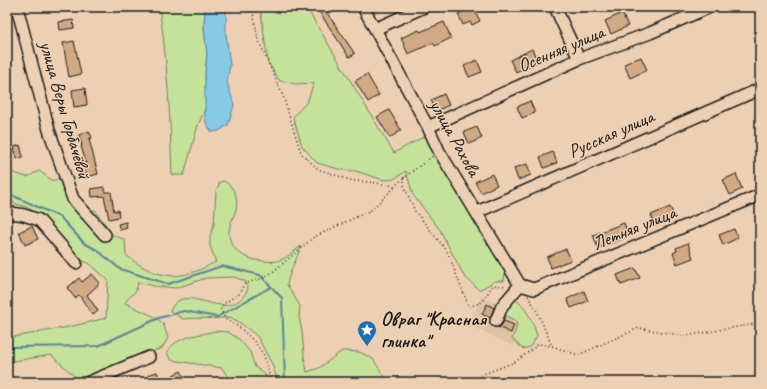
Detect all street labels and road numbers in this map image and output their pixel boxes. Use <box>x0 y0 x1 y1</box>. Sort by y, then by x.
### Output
street label: Осенняя улица <box>514 19 610 78</box>
street label: улица Веры Горбачёвой <box>34 37 96 183</box>
street label: улица Рахова <box>424 94 487 183</box>
street label: Русская улица <box>565 104 659 163</box>
street label: Летняя улица <box>589 200 681 256</box>

